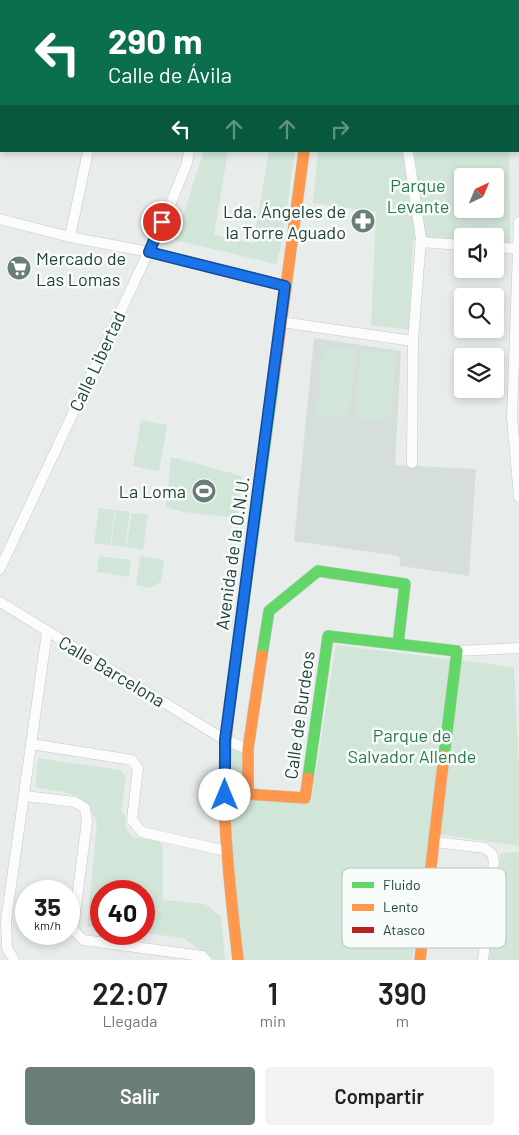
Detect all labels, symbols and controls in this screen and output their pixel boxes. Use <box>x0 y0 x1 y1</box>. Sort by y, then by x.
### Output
text: 290 m <box>108 19 202 61</box>
icon: left <box>25 20 90 85</box>
text: Calle de Ávila <box>108 61 232 87</box>
icon: left <box>167 115 195 143</box>
icon: ahead <box>220 115 248 143</box>
icon: ahead <box>273 115 301 143</box>
icon: right <box>326 115 354 143</box>
north arrow <box>454 168 504 218</box>
map controls <box>454 168 504 398</box>
park label: Parque Levante <box>387 174 449 217</box>
place label: Lda. Ángeles de la Torre Aguado <box>223 200 346 243</box>
pin <box>141 201 183 243</box>
icon: arrive <box>148 208 176 236</box>
pharmacy icon: Lda. Ángeles de la Torre Aguado <box>350 208 376 234</box>
button: sound <box>454 228 504 278</box>
place label: Mercado de Las Lomas <box>36 247 126 290</box>
supermarket icon: Mercado de Las Lomas <box>6 255 32 281</box>
button: search <box>454 288 504 338</box>
street label: Calle Libertad <box>64 307 130 415</box>
button: layers <box>454 348 504 398</box>
street label: Avenida de la O.N.U. <box>210 475 254 631</box>
sports icon: La Loma <box>191 478 217 504</box>
place label: La Loma <box>119 480 186 502</box>
street label: Calle Barcelona <box>55 631 169 711</box>
street label: Calle de Burdeos <box>279 649 319 781</box>
park label: Parque de Salvador Allende <box>348 724 476 767</box>
position arrow <box>198 768 250 820</box>
legend <box>342 868 506 948</box>
text: Fluido <box>383 876 421 893</box>
speed limit sign: 40 <box>90 880 155 945</box>
text: 35 <box>34 891 61 921</box>
text: Lento <box>383 898 418 915</box>
text: km/h <box>34 918 61 932</box>
text: Atasco <box>383 921 425 938</box>
text: 22:07 <box>92 975 168 1011</box>
text: 1 <box>268 975 278 1011</box>
text: 390 <box>378 975 427 1011</box>
text: Llegada <box>102 1011 157 1030</box>
text: min <box>260 1011 286 1030</box>
text: m <box>396 1011 409 1030</box>
button: Salir <box>25 1067 255 1125</box>
button: Compartir <box>265 1067 494 1125</box>

